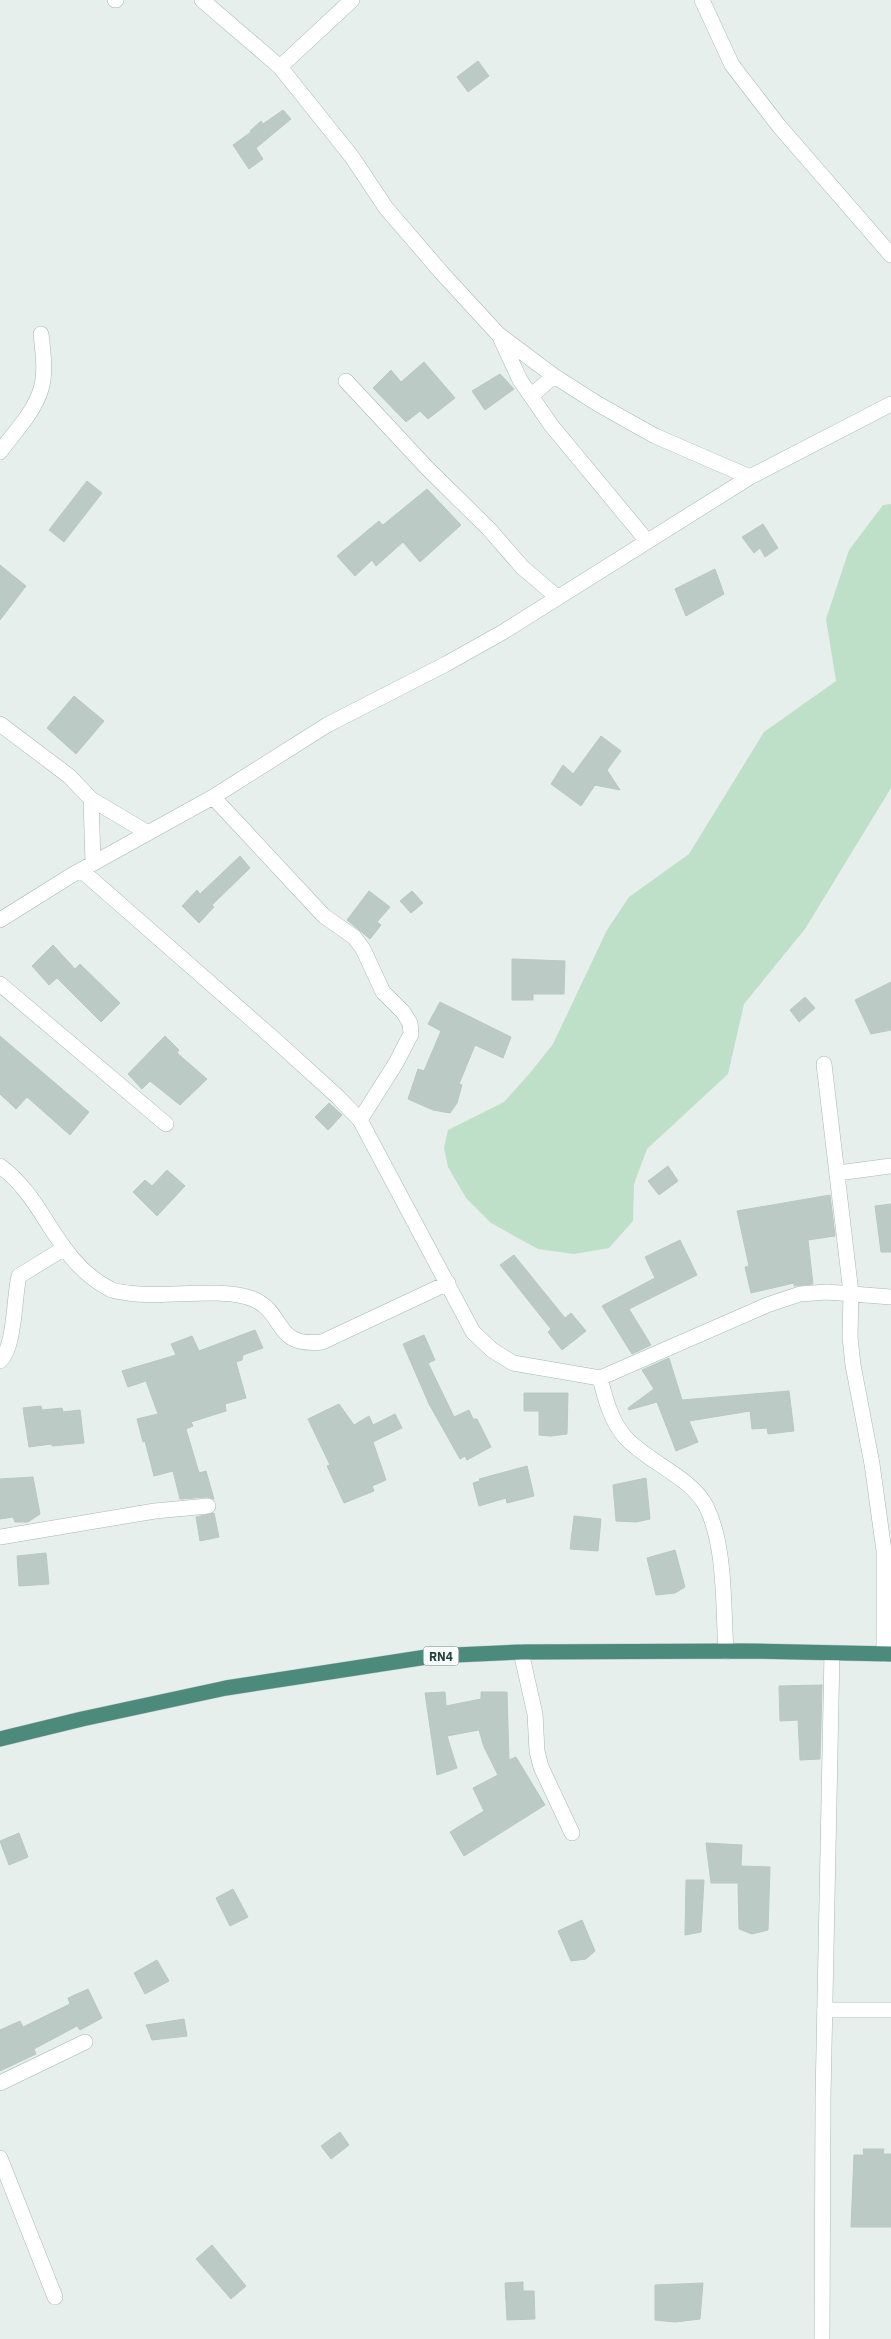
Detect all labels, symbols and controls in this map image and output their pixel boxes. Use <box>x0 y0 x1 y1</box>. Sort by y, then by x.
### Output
road number: RN4 <box>424 1646 458 1665</box>

